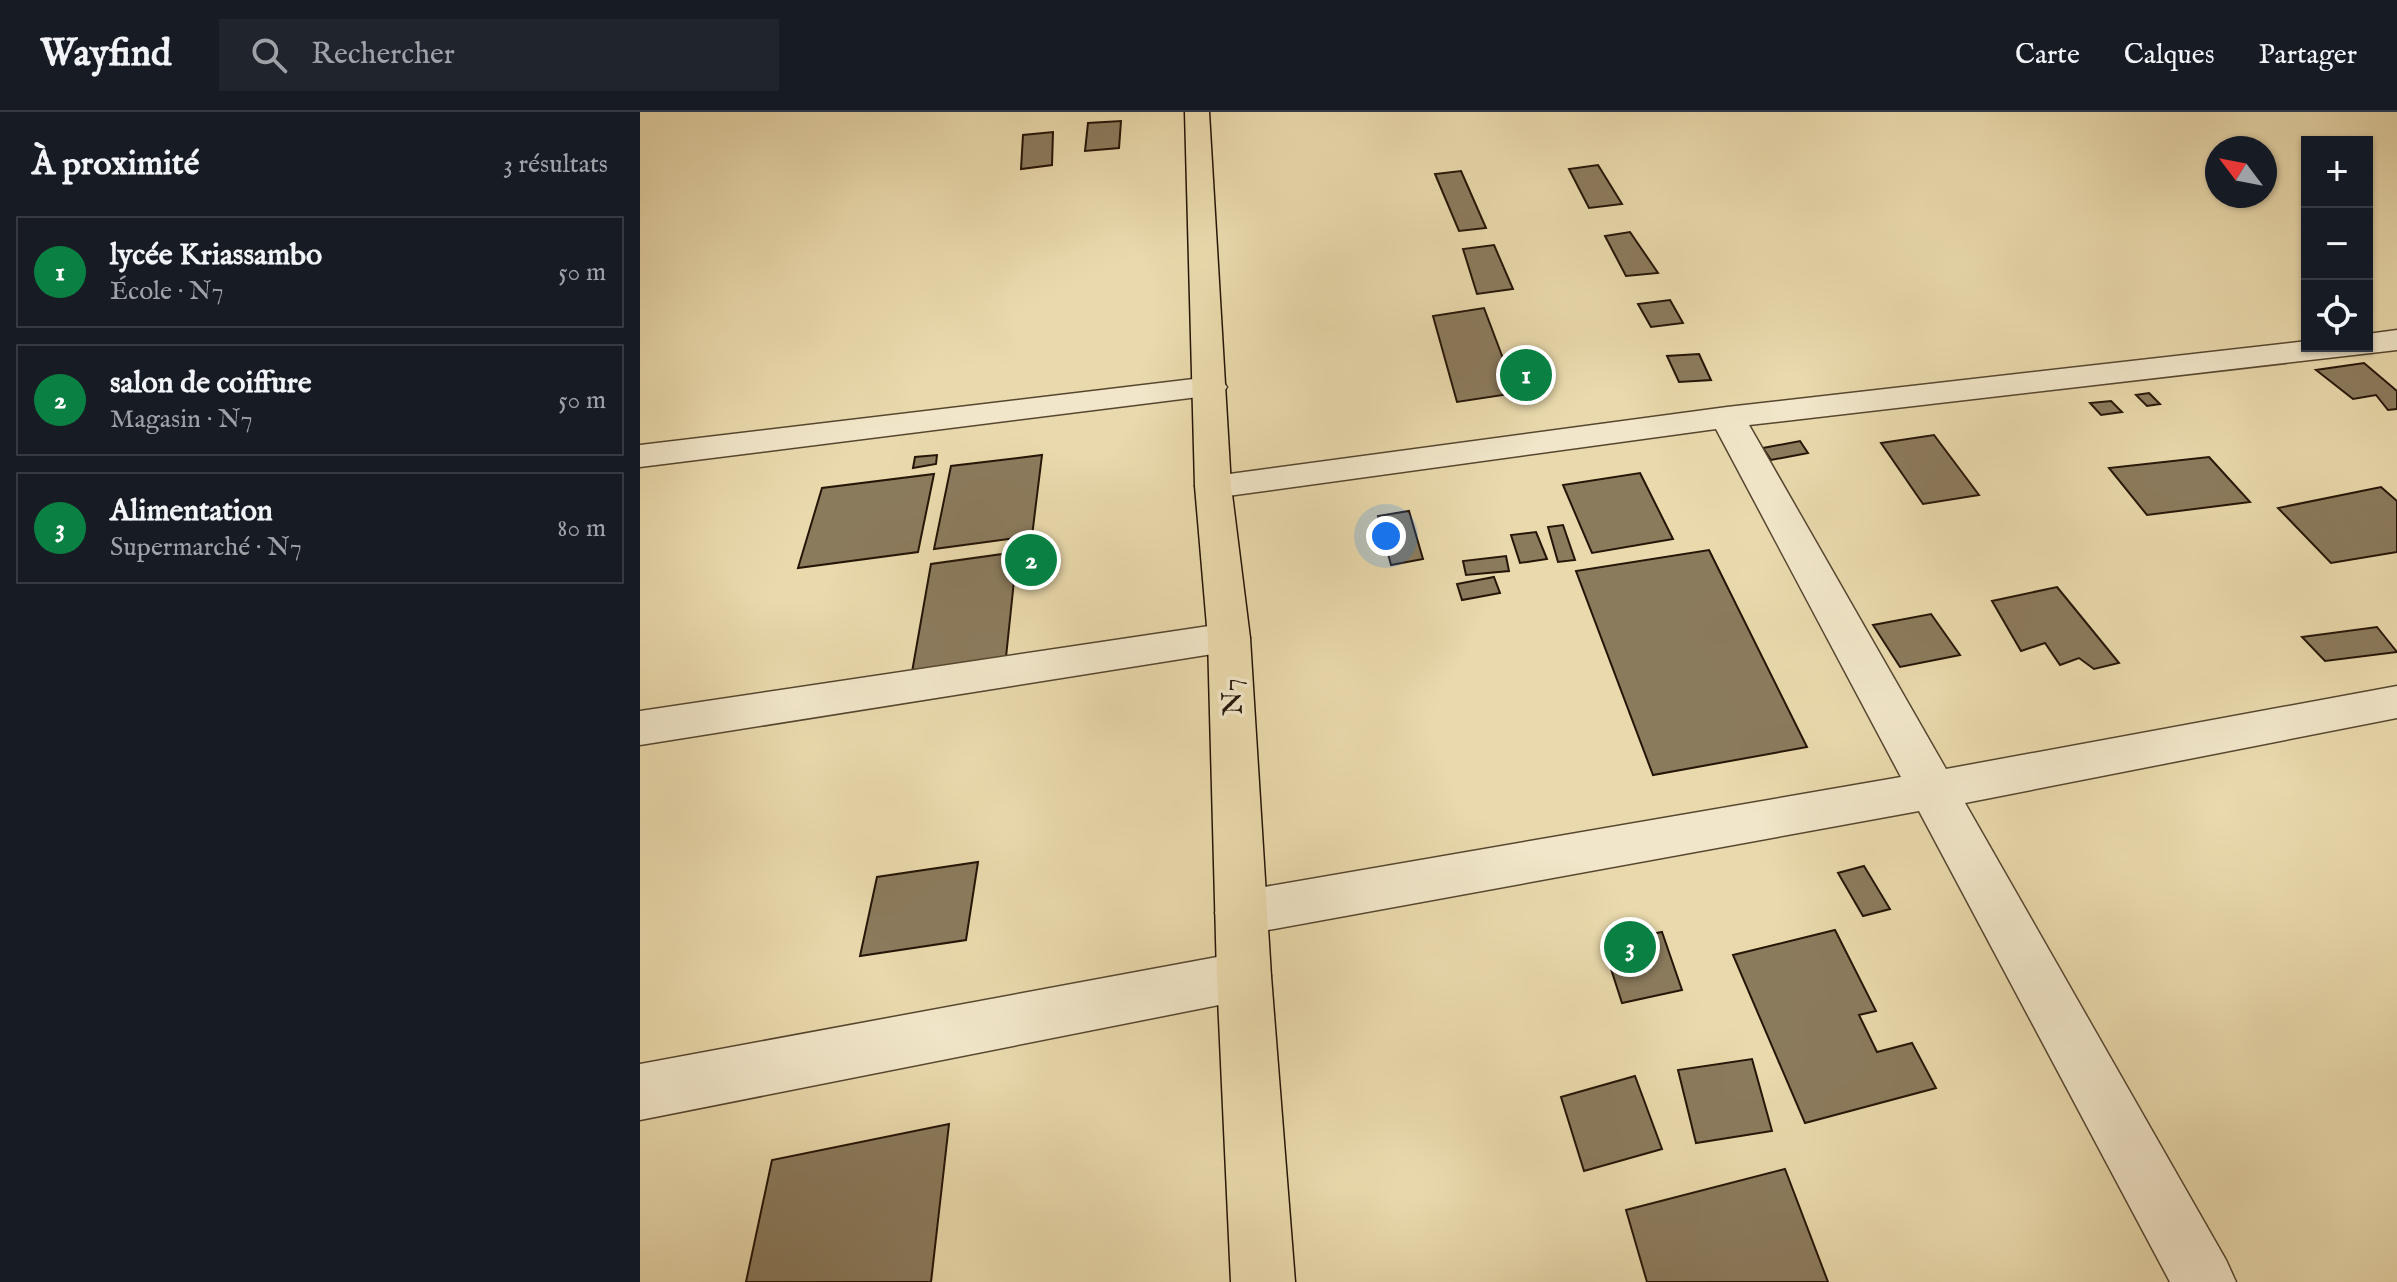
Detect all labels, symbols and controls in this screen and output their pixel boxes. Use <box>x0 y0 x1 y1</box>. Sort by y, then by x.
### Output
search box <box>219 19 779 91</box>
text: Wayfind <box>40 31 171 79</box>
icon: search <box>247 33 291 77</box>
text: Rechercher <box>311 36 455 74</box>
text: Carte <box>2015 38 2080 73</box>
text: Calques <box>2124 38 2215 73</box>
text: Partager <box>2259 38 2357 73</box>
north arrow <box>2205 136 2277 208</box>
map controls <box>2301 136 2373 352</box>
button: + <box>2301 136 2373 208</box>
text: À proximité <box>32 143 199 186</box>
text: 3 résultats <box>503 148 608 181</box>
button: − <box>2301 208 2373 280</box>
text: lycée Kriassambo <box>110 237 322 275</box>
text: 1 <box>55 256 65 289</box>
text: 50 m <box>558 256 606 289</box>
text: École · N7 <box>110 275 224 308</box>
button: locate <box>2301 280 2373 352</box>
pin: 1 <box>1500 345 1552 405</box>
text: salon de coiffure <box>110 365 312 403</box>
text: 2 <box>54 384 66 417</box>
text: 50 m <box>558 384 606 417</box>
text: Magasin · N7 <box>110 403 253 436</box>
text: Alimentation <box>110 493 273 531</box>
text: 3 <box>55 512 65 545</box>
text: 80 m <box>557 512 606 545</box>
your location <box>1366 516 1406 556</box>
pin: 2 <box>1005 530 1057 590</box>
text: Supermarché · N7 <box>110 531 302 564</box>
street label: N7 <box>1215 677 1252 716</box>
pin: 3 <box>1604 917 1656 977</box>

